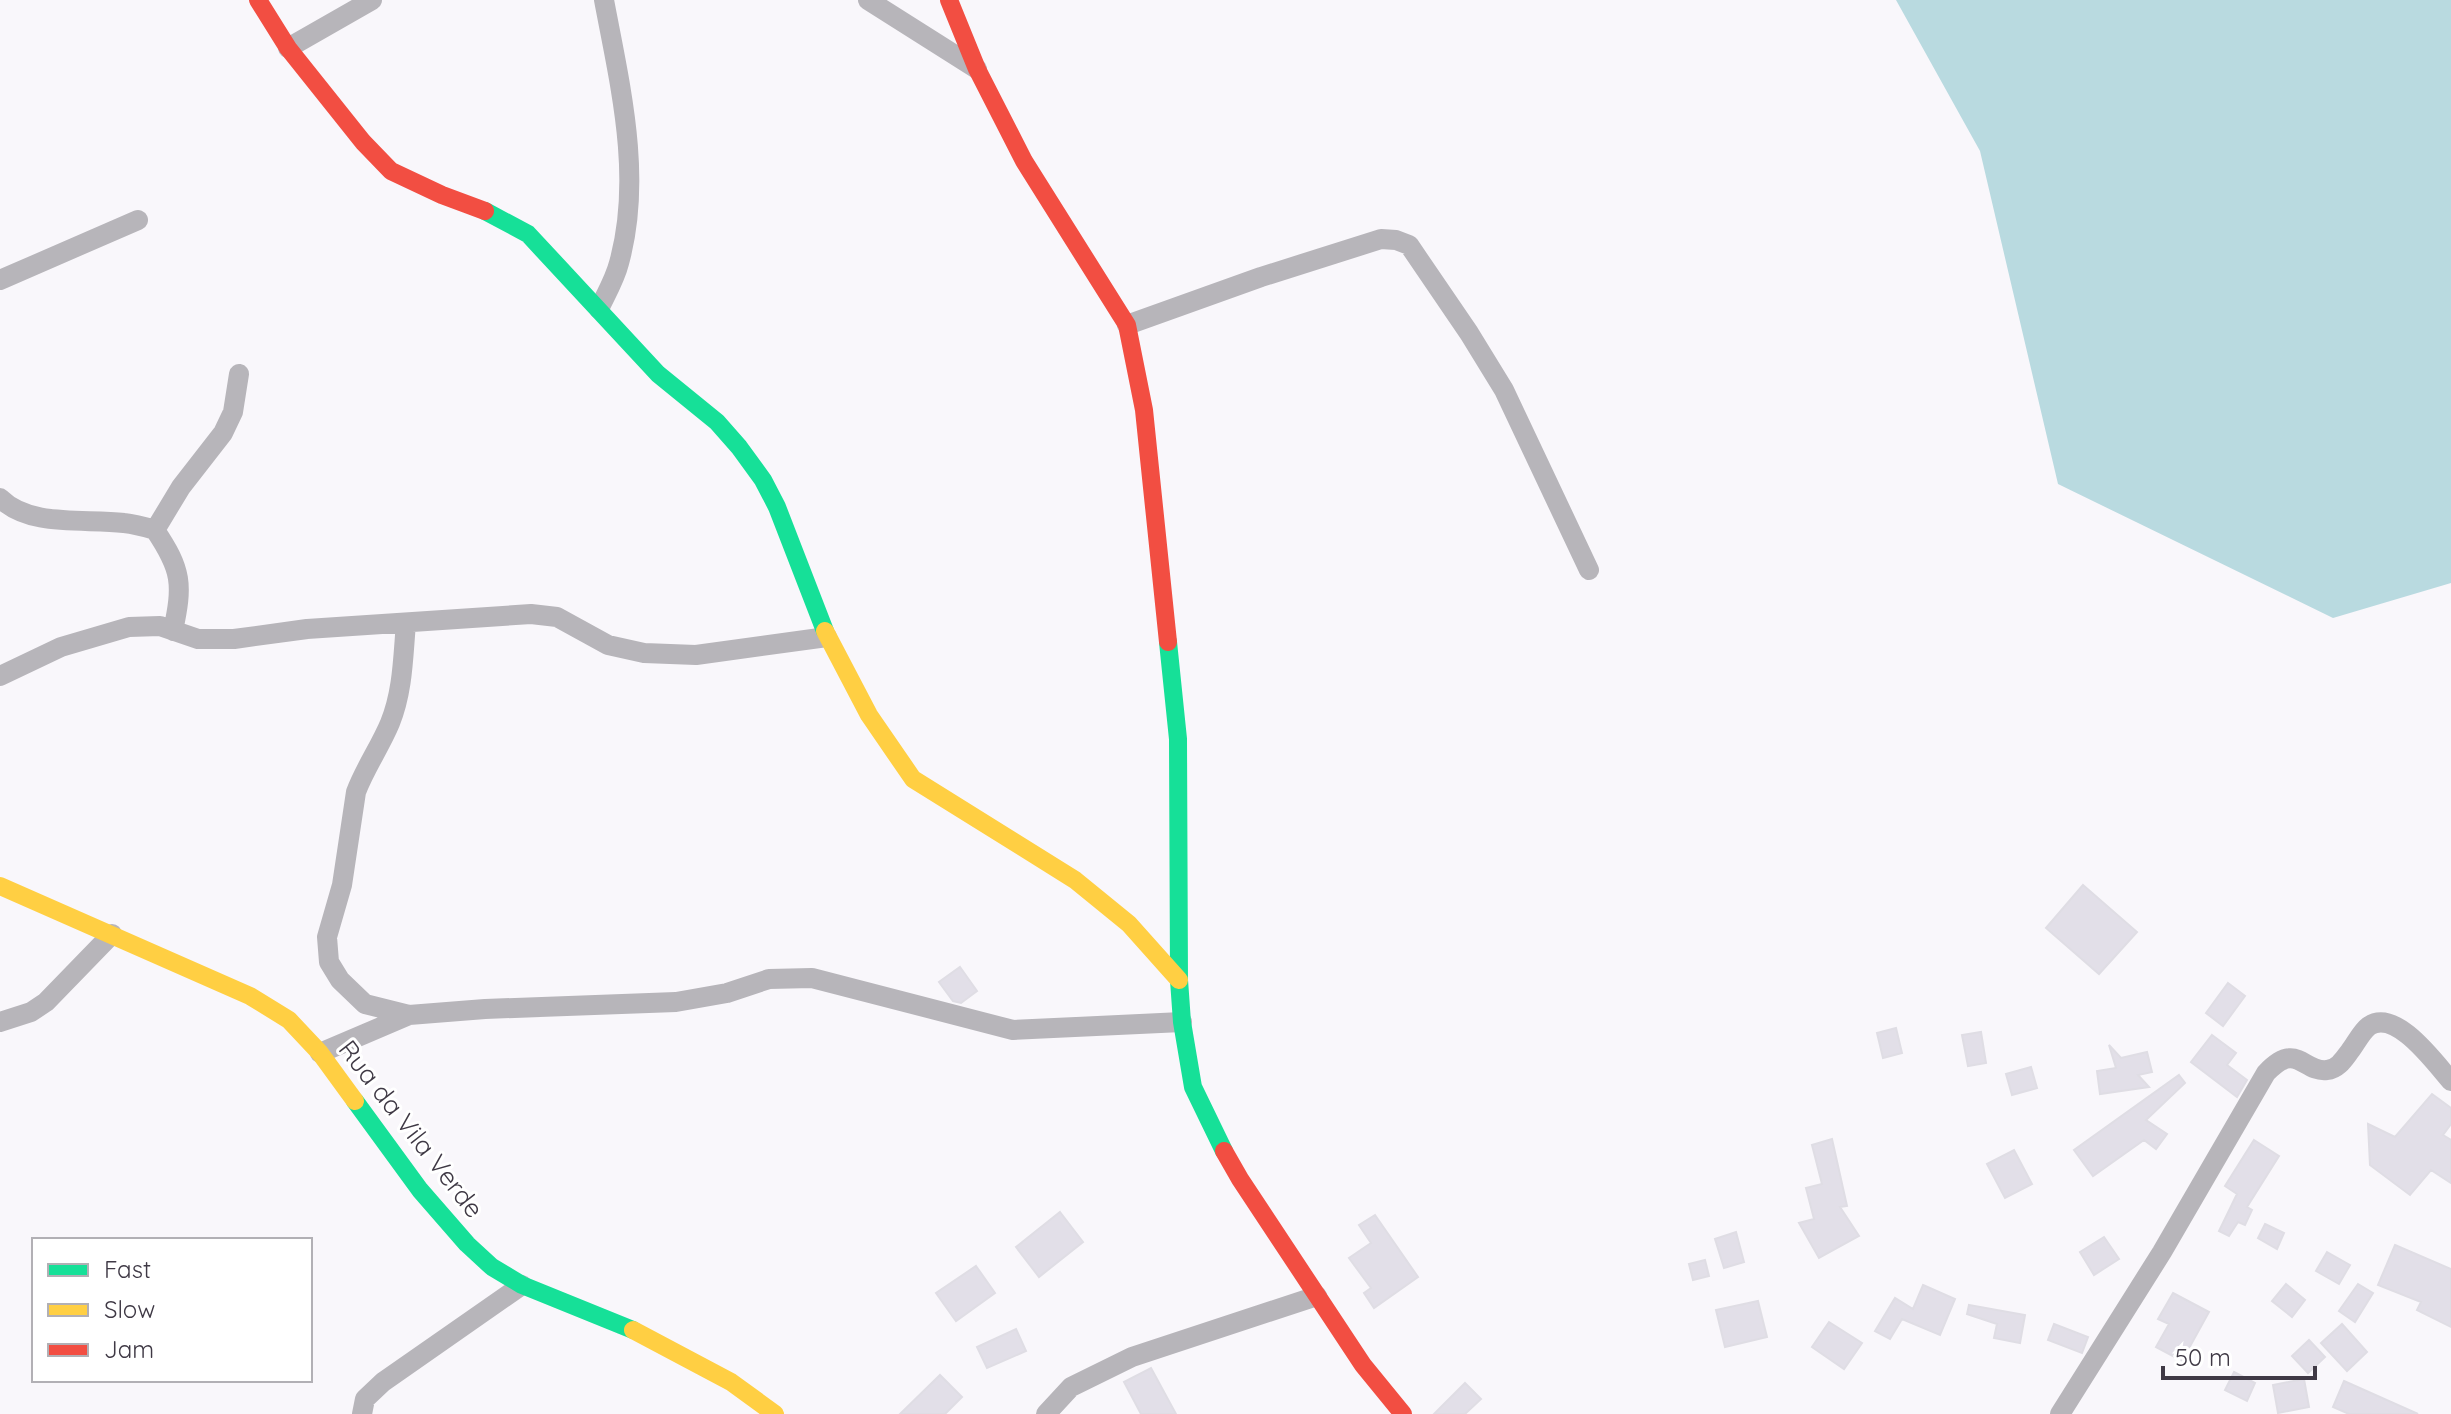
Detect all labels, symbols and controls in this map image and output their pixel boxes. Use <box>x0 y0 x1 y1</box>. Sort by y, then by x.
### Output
street label: Rua da Vila Verde <box>332 1033 491 1224</box>
legend <box>32 1238 312 1382</box>
text: Fast <box>104 1254 151 1284</box>
text: Slow <box>104 1294 155 1324</box>
scale bar <box>2163 1330 2315 1380</box>
text: Jam <box>104 1334 154 1364</box>
text: 50 m <box>2175 1342 2231 1372</box>

